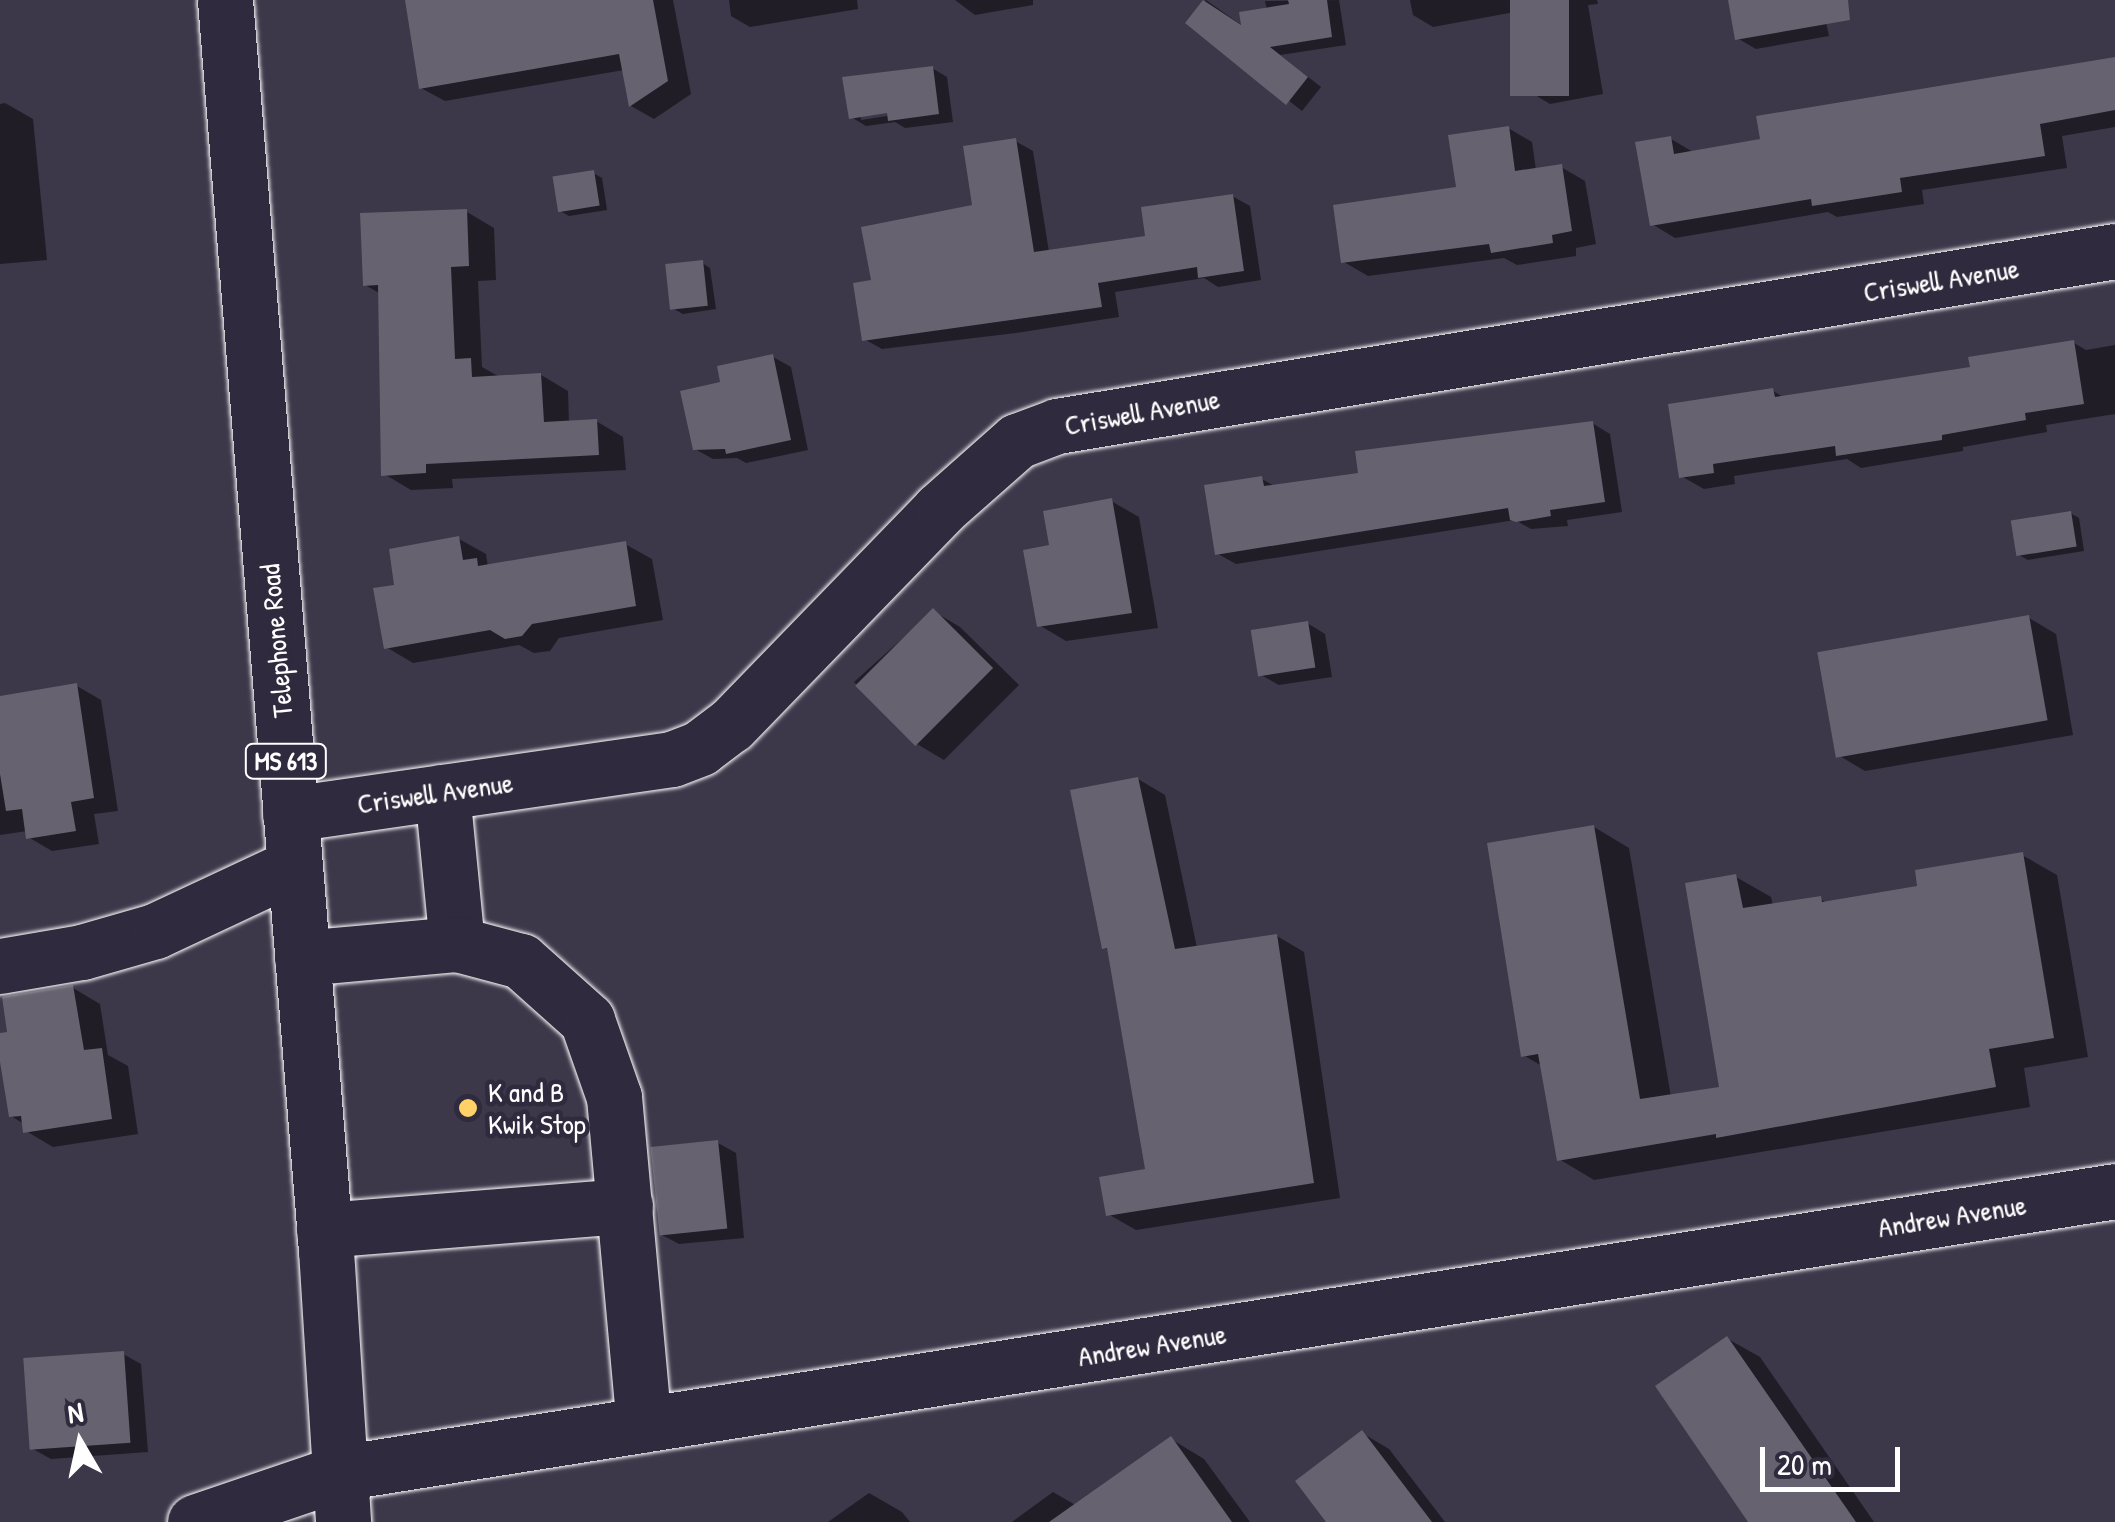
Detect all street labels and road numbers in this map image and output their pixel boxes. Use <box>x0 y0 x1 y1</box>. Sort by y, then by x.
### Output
street label: Criswell Avenue <box>1861 251 2021 309</box>
street label: Criswell Avenue <box>1062 382 1222 442</box>
street label: Telephone Road <box>253 563 299 719</box>
road number: MS 613 <box>244 741 328 781</box>
street label: Criswell Avenue <box>355 765 515 821</box>
street label: Andrew Avenue <box>1876 1188 2028 1244</box>
street label: Andrew Avenue <box>1076 1317 1228 1373</box>

